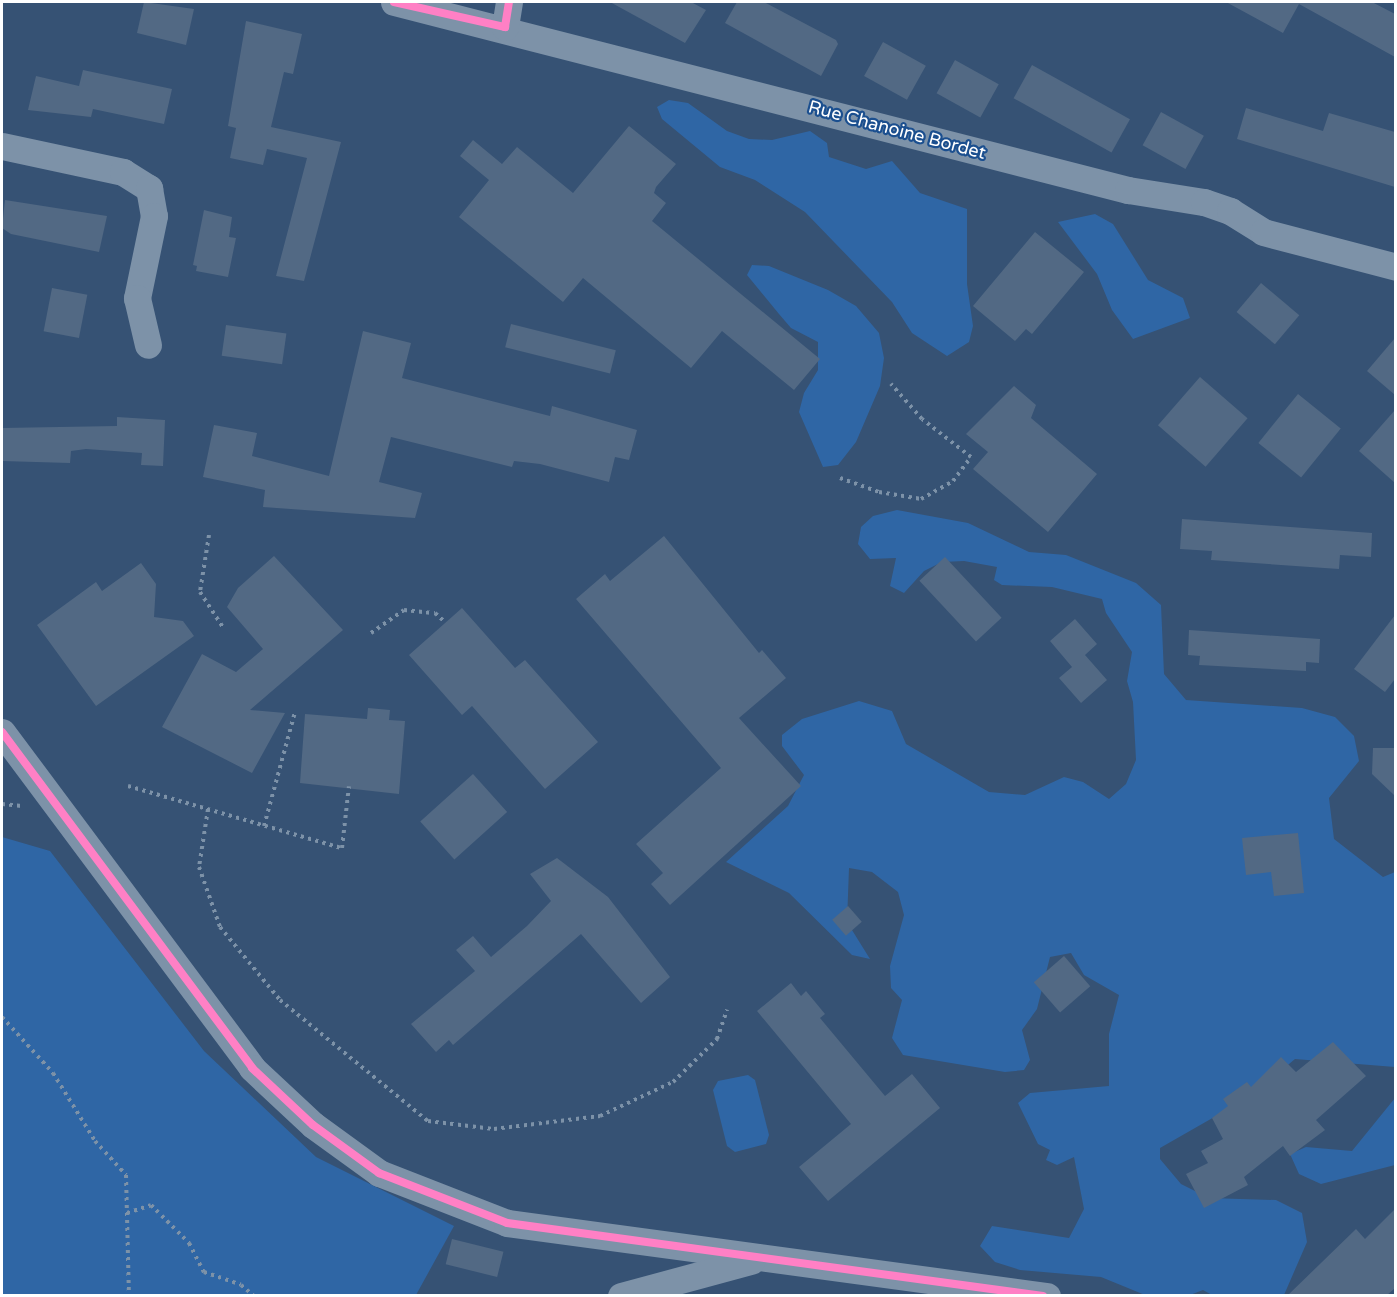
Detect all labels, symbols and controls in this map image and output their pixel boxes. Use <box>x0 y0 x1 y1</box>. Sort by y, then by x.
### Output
street label: Rue Chanoine Bordet <box>806 96 988 164</box>

